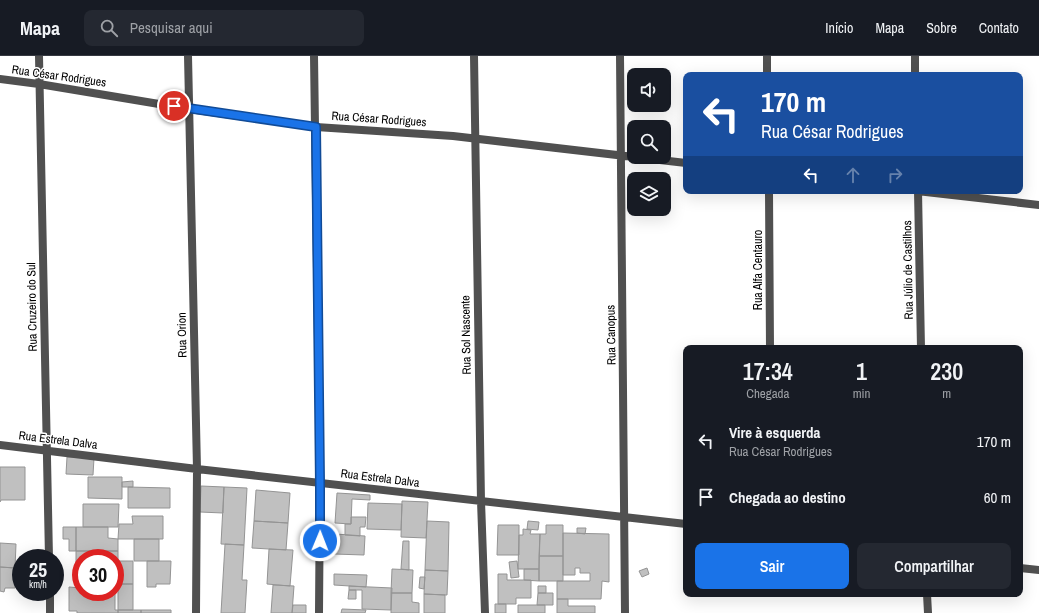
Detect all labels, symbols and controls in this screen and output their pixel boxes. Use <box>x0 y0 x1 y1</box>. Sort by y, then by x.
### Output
search box <box>84 10 364 46</box>
text: Mapa <box>20 15 60 41</box>
icon: search <box>98 17 120 39</box>
text: Pesquisar aqui <box>130 17 213 38</box>
text: Início <box>825 19 853 37</box>
text: Mapa <box>875 19 904 37</box>
text: Sobre <box>926 19 957 37</box>
text: Contato <box>979 19 1019 37</box>
street label: Rua César Rodrigues <box>11 61 107 91</box>
map controls <box>627 68 671 216</box>
button: sound <box>627 68 671 112</box>
text: 170 m <box>761 83 826 121</box>
icon: left <box>695 88 747 140</box>
pin <box>157 89 191 123</box>
icon: arrive <box>163 95 185 117</box>
street label: Rua César Rodrigues <box>331 108 427 130</box>
text: Rua César Rodrigues <box>761 119 904 144</box>
button: search <box>627 120 671 164</box>
icon: left <box>800 164 822 186</box>
icon: ahead <box>842 164 864 186</box>
icon: right <box>884 164 906 186</box>
button: layers <box>627 172 671 216</box>
street label: Rua Júlio de Castilhos <box>899 220 917 320</box>
street label: Rua Alfa Centauro <box>750 230 766 310</box>
street label: Rua Cruzeiro do Sul <box>23 262 41 352</box>
street label: Rua Sol Nascente <box>457 295 475 375</box>
street label: Rua Canopus <box>602 305 620 365</box>
street label: Rua Orion <box>174 312 190 358</box>
text: 17:34 <box>743 355 793 387</box>
text: 1 <box>856 355 867 387</box>
text: 230 <box>930 355 963 387</box>
text: Chegada <box>746 385 789 402</box>
text: min <box>853 385 870 402</box>
text: m <box>942 385 951 402</box>
text: Vire à esquerda <box>729 422 820 443</box>
street label: Rua Estrela Dalva <box>18 427 99 453</box>
icon: left <box>695 430 717 452</box>
text: 170 m <box>977 431 1011 452</box>
text: Rua César Rodrigues <box>729 443 832 460</box>
street label: Rua Estrela Dalva <box>340 465 421 491</box>
icon: arrive <box>695 486 717 508</box>
text: Chegada ao destino <box>729 487 846 508</box>
text: 60 m <box>984 487 1011 508</box>
position arrow <box>299 520 341 562</box>
button: Sair <box>695 543 849 589</box>
button: Compartilhar <box>857 543 1011 589</box>
speed limit sign: 30 <box>72 549 124 601</box>
text: 25 <box>29 556 47 583</box>
text: km/h <box>29 578 47 591</box>

